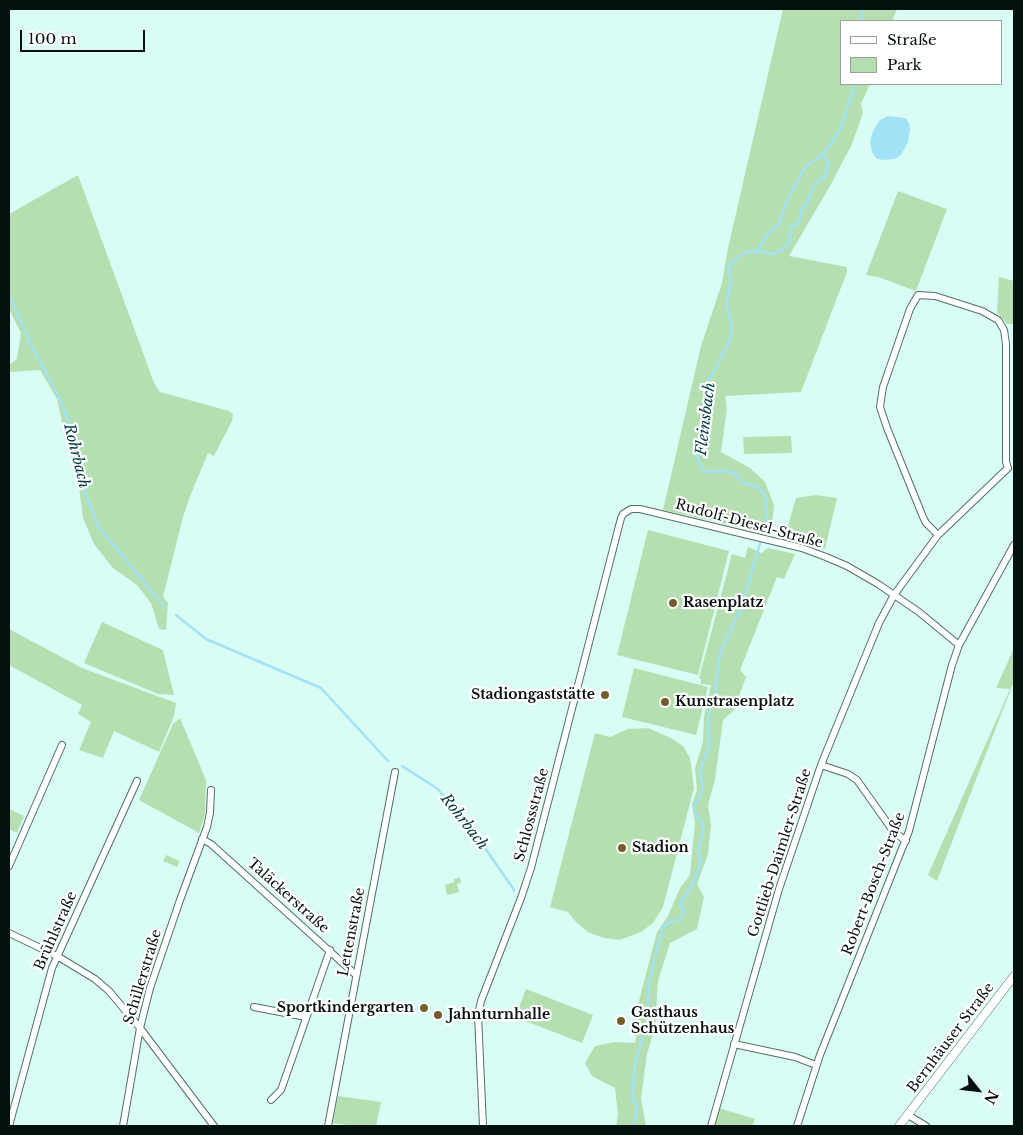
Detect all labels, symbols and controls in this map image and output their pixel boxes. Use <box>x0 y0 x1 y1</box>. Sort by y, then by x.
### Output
scale bar <box>22 20 148 52</box>
legend <box>840 20 1003 85</box>
text: 100 m <box>28 29 77 48</box>
text: Straße <box>887 30 937 49</box>
text: Park <box>887 55 922 74</box>
water label: Fleinsbach <box>693 382 719 456</box>
water label: Rohrbach <box>59 422 93 490</box>
street label: Rudolf-Diesel-Straße <box>673 496 825 552</box>
place label: Rasenplatz <box>683 595 763 611</box>
marker: Rasenplatz <box>667 597 679 609</box>
place label: Stadiongaststätte <box>471 687 595 703</box>
marker: Stadiongaststätte <box>599 689 611 701</box>
place label: Kunstrasenplatz <box>675 694 794 710</box>
marker: Kunstrasenplatz <box>659 696 671 708</box>
street label: Schlossstraße <box>511 766 553 864</box>
street label: Gottlieb-Daimler-Straße <box>745 767 815 939</box>
water label: Rohrbach <box>437 790 491 854</box>
street label: Robert-Bosch-Straße <box>839 810 909 958</box>
place label: Stadion <box>632 840 689 856</box>
marker: Stadion <box>616 842 628 854</box>
street label: Taläckerstraße <box>244 855 332 937</box>
street label: Lettenstraße <box>335 886 369 978</box>
street label: Brühlstraße <box>31 889 81 973</box>
street label: Schillerstraße <box>121 927 165 1027</box>
street label: Bernhäuser Straße <box>904 980 998 1096</box>
place label: Sportkindergarten <box>277 1000 414 1016</box>
marker: Sportkindergarten <box>418 1002 430 1014</box>
place label: Gasthaus Schützenhaus <box>631 1005 734 1038</box>
place label: Jahnturnhalle <box>448 1007 550 1023</box>
marker: Jahnturnhalle <box>432 1009 444 1021</box>
marker: Gasthaus Schützenhaus <box>615 1015 627 1027</box>
north arrow <box>953 1065 1003 1115</box>
text: N <box>980 1087 1002 1107</box>

